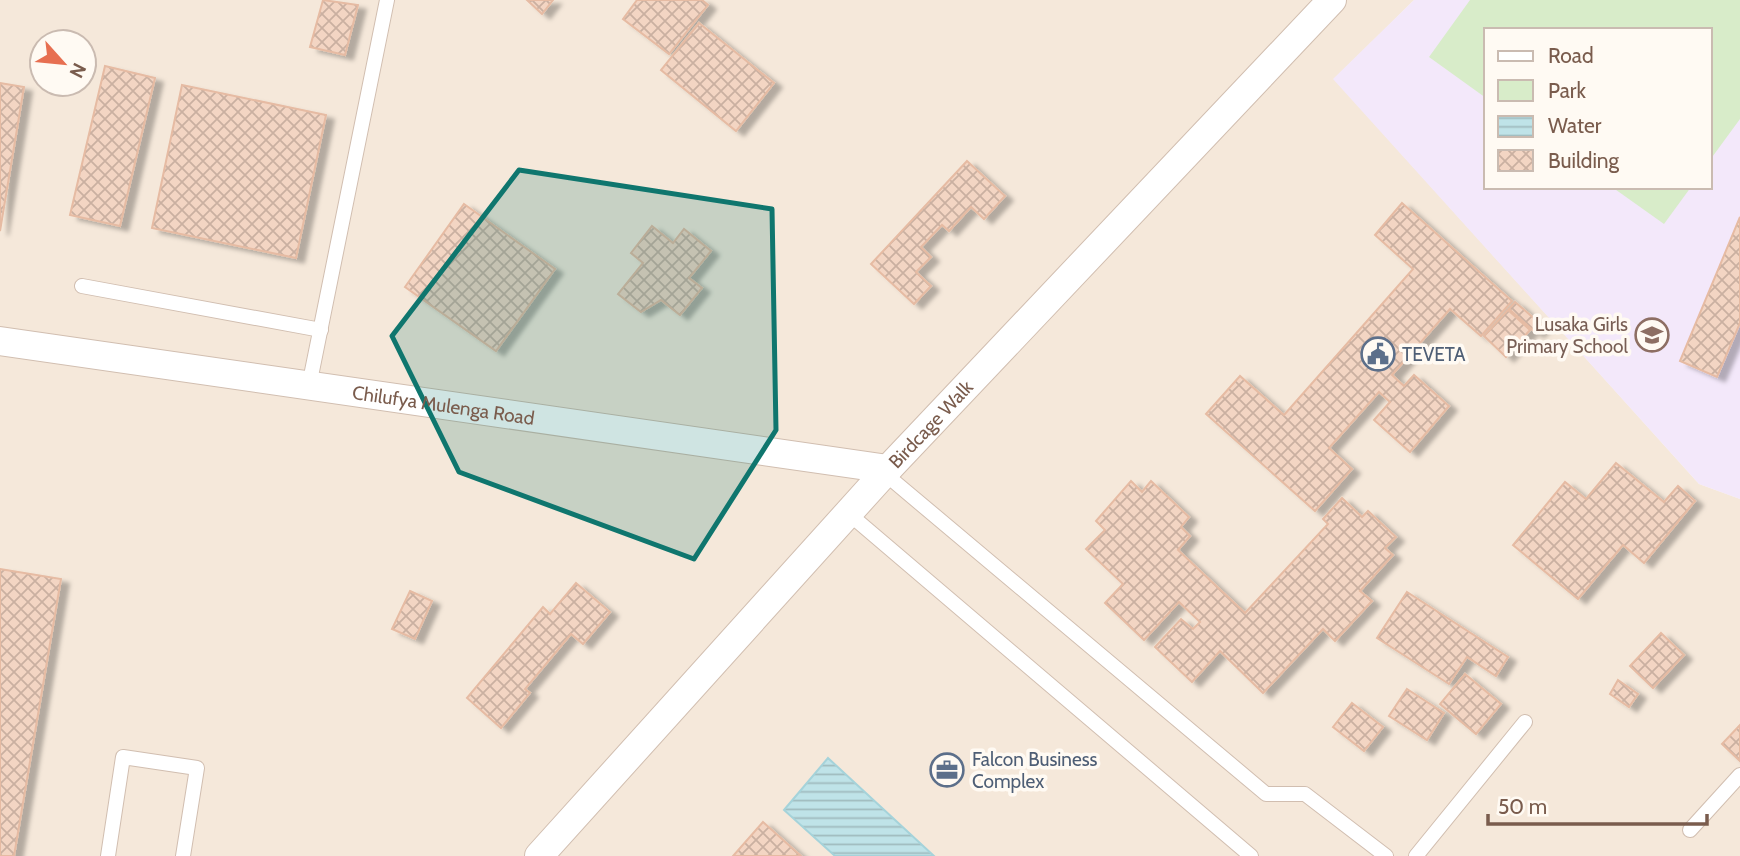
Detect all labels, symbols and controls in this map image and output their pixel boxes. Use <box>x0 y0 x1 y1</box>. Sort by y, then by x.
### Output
north arrow <box>28 28 98 98</box>
legend <box>1484 28 1712 189</box>
text: Road <box>1548 43 1594 68</box>
text: N <box>64 59 91 82</box>
text: Park <box>1548 78 1586 103</box>
text: Water <box>1548 113 1602 138</box>
text: Building <box>1548 148 1620 173</box>
place label: Lusaka Girls Primary School <box>1506 313 1629 358</box>
school or university icon: Lusaka Girls Primary School <box>1633 316 1671 354</box>
public building icon: TEVETA <box>1359 335 1397 373</box>
place label: TEVETA <box>1402 343 1466 366</box>
street label: Birdcage Walk <box>884 375 978 473</box>
street label: Chilufya Mulenga Road <box>351 381 536 430</box>
place label: Falcon Business Complex <box>972 748 1098 793</box>
office icon: Falcon Business Complex <box>928 751 966 789</box>
scale bar <box>1488 782 1707 826</box>
text: 50 m <box>1498 794 1547 819</box>

